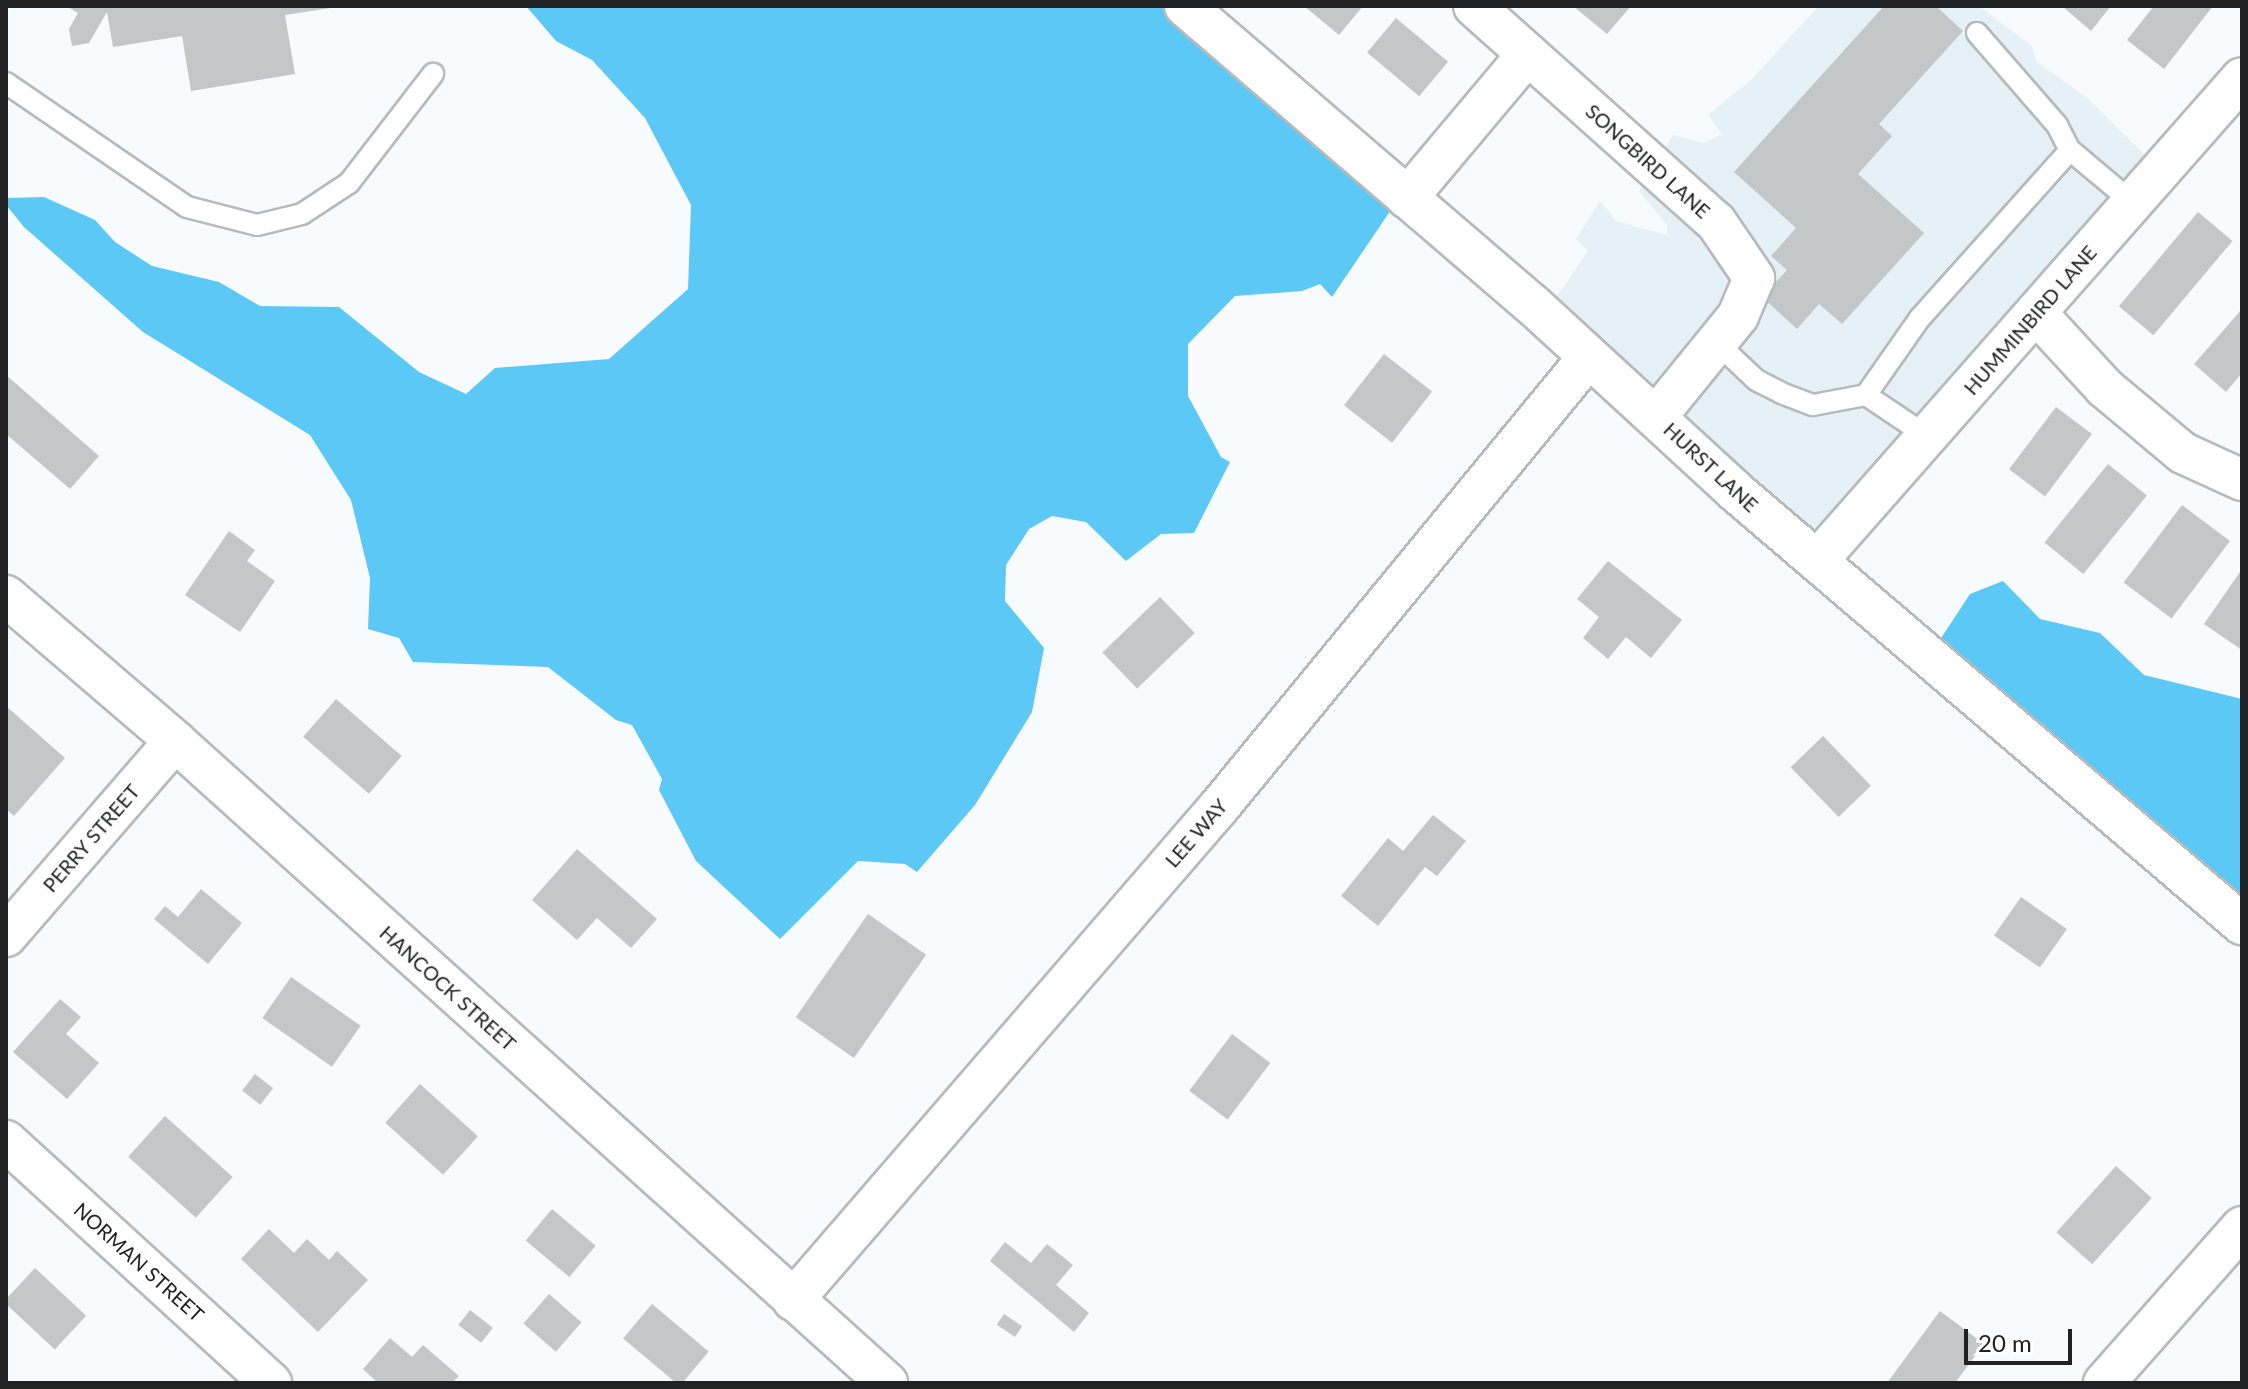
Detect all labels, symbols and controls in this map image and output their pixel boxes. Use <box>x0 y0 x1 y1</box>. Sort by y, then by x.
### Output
street label: SONGBIRD LANE <box>1581 99 1715 223</box>
street label: HUMMINBIRD LANE <box>1959 240 2101 400</box>
street label: HURST LANE <box>1659 417 1763 517</box>
street label: PERRY STREET <box>37 779 145 897</box>
street label: LEE WAY <box>1160 794 1232 872</box>
street label: HANCOCK STREET <box>375 921 521 1055</box>
street label: NORMAN STREET <box>69 1197 209 1327</box>
scale bar <box>1968 1313 2076 1363</box>
text: 20 m <box>1978 1328 2032 1357</box>

